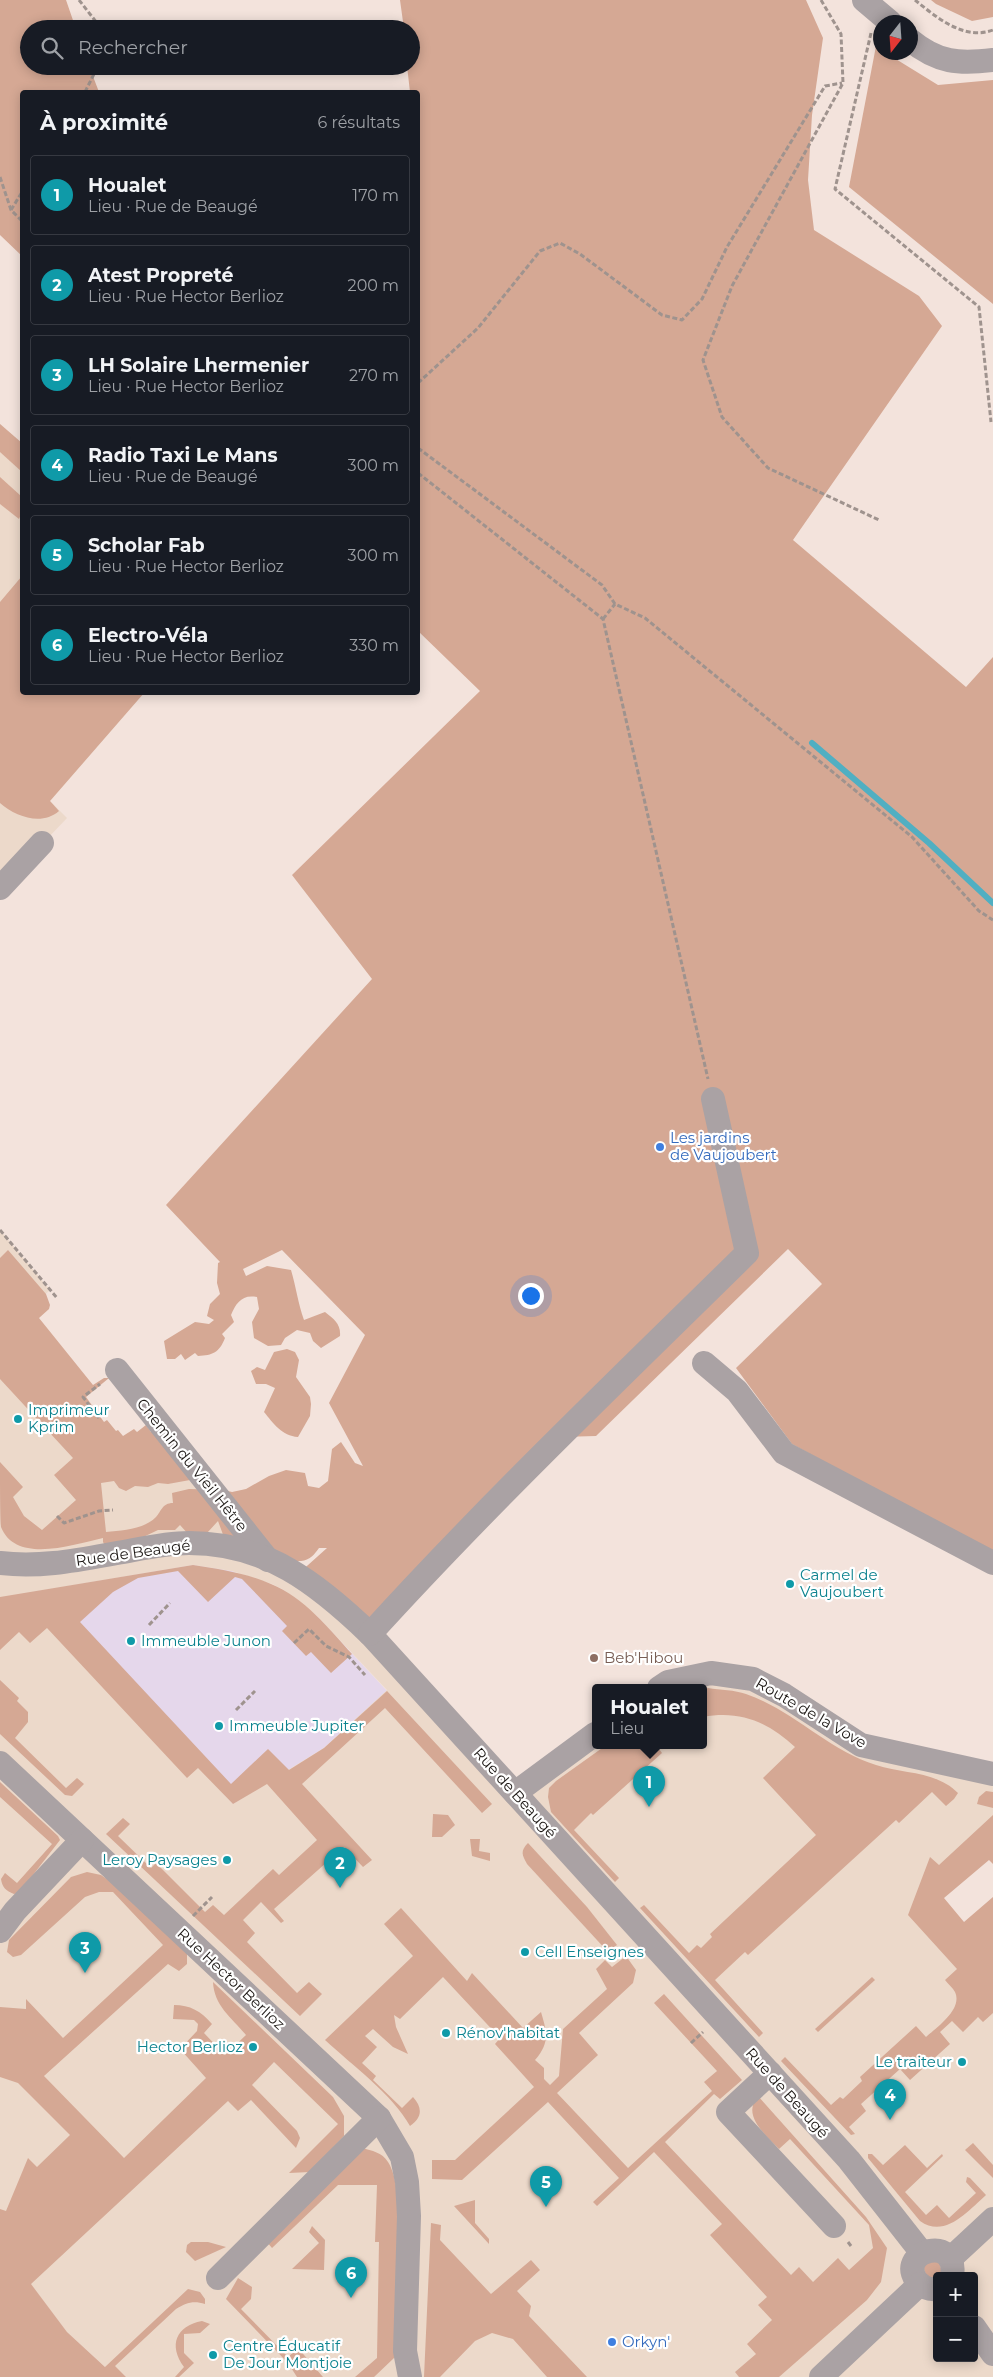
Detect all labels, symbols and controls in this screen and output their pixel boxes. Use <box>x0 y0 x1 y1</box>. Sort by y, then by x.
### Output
north arrow <box>873 15 918 60</box>
search box <box>20 20 420 75</box>
icon: search <box>38 34 66 62</box>
text: Rechercher <box>78 36 188 59</box>
text: À proximité <box>40 110 168 135</box>
text: 6 résultats <box>318 113 400 132</box>
text: Houalet <box>88 174 167 197</box>
text: 1 <box>54 186 60 205</box>
text: 170 m <box>352 186 399 205</box>
text: Lieu · Rue de Beaugé <box>88 197 258 216</box>
text: Atest Propreté <box>88 264 233 287</box>
text: 2 <box>52 276 62 295</box>
text: 200 m <box>348 276 399 295</box>
text: Lieu · Rue Hector Berlioz <box>88 287 284 306</box>
text: LH Solaire Lhermenier <box>88 354 309 377</box>
text: 3 <box>52 366 62 385</box>
text: 270 m <box>349 366 399 385</box>
text: Lieu · Rue Hector Berlioz <box>88 377 284 396</box>
text: Radio Taxi Le Mans <box>88 444 278 467</box>
text: 4 <box>51 456 63 475</box>
text: 300 m <box>348 456 399 475</box>
text: Lieu · Rue de Beaugé <box>88 467 258 486</box>
text: Scholar Fab <box>88 534 205 557</box>
text: 5 <box>52 546 62 565</box>
text: 300 m <box>348 546 399 565</box>
text: Lieu · Rue Hector Berlioz <box>88 557 284 576</box>
text: Electro-Véla <box>88 624 208 647</box>
text: 6 <box>52 636 62 655</box>
text: 330 m <box>349 636 399 655</box>
text: Lieu · Rue Hector Berlioz <box>88 647 284 666</box>
place label: Les jardins de Vaujoubert <box>670 1128 777 1164</box>
marker: Les jardins de Vaujoubert <box>654 1141 666 1153</box>
your location <box>518 1283 544 1309</box>
street label: Chemin du Vieil Hêtre <box>133 1394 252 1535</box>
place label: Imprimeur Kprim <box>28 1400 110 1436</box>
marker: Imprimeur Kprim <box>12 1413 24 1425</box>
street label: Rue de Beaugé <box>74 1535 191 1570</box>
place label: Carmel de Vaujoubert <box>800 1565 884 1601</box>
marker: Carmel de Vaujoubert <box>784 1578 796 1590</box>
place label: Immeuble Junon <box>141 1631 271 1650</box>
marker: Immeuble Junon <box>125 1635 137 1647</box>
place label: Beb'Hibou <box>604 1648 683 1667</box>
marker: Beb'Hibou <box>588 1652 600 1664</box>
street label: Route de la Vove <box>752 1673 870 1752</box>
popup <box>592 1684 707 1749</box>
text: Houalet <box>610 1696 689 1719</box>
place label: Immeuble Jupiter <box>229 1716 364 1735</box>
text: Lieu <box>610 1719 644 1738</box>
marker: Immeuble Jupiter <box>213 1720 225 1732</box>
street label: Rue de Beaugé <box>470 1743 561 1842</box>
pin: 1 <box>633 1766 665 1807</box>
pin: 2 <box>324 1847 356 1888</box>
place label: Leroy Paysages <box>102 1850 217 1869</box>
marker: Leroy Paysages <box>221 1854 233 1866</box>
street label: Rue Hector Berlioz <box>174 1924 289 2034</box>
pin: 3 <box>69 1932 101 1973</box>
place label: Cell Enseignes <box>535 1942 644 1961</box>
marker: Cell Enseignes <box>519 1946 531 1958</box>
place label: Rénov'habitat <box>456 2023 560 2042</box>
marker: Rénov'habitat <box>440 2027 452 2039</box>
place label: Hector Berlioz <box>137 2037 243 2056</box>
marker: Hector Berlioz <box>247 2041 259 2053</box>
street label: Rue de Beaugé <box>742 2043 833 2142</box>
place label: Le traiteur <box>875 2052 952 2071</box>
marker: Le traiteur <box>956 2056 968 2068</box>
pin: 4 <box>874 2079 906 2120</box>
pin: 5 <box>530 2166 562 2207</box>
pin: 6 <box>335 2257 367 2298</box>
map controls <box>933 2272 978 2362</box>
button: + <box>933 2272 978 2317</box>
button: − <box>933 2317 978 2362</box>
place label: Orkyn' <box>622 2332 670 2351</box>
place label: Centre Éducatif De Jour Montjoie <box>223 2336 352 2372</box>
marker: Orkyn' <box>606 2336 618 2348</box>
marker: Centre Éducatif De Jour Montjoie <box>207 2349 219 2361</box>

